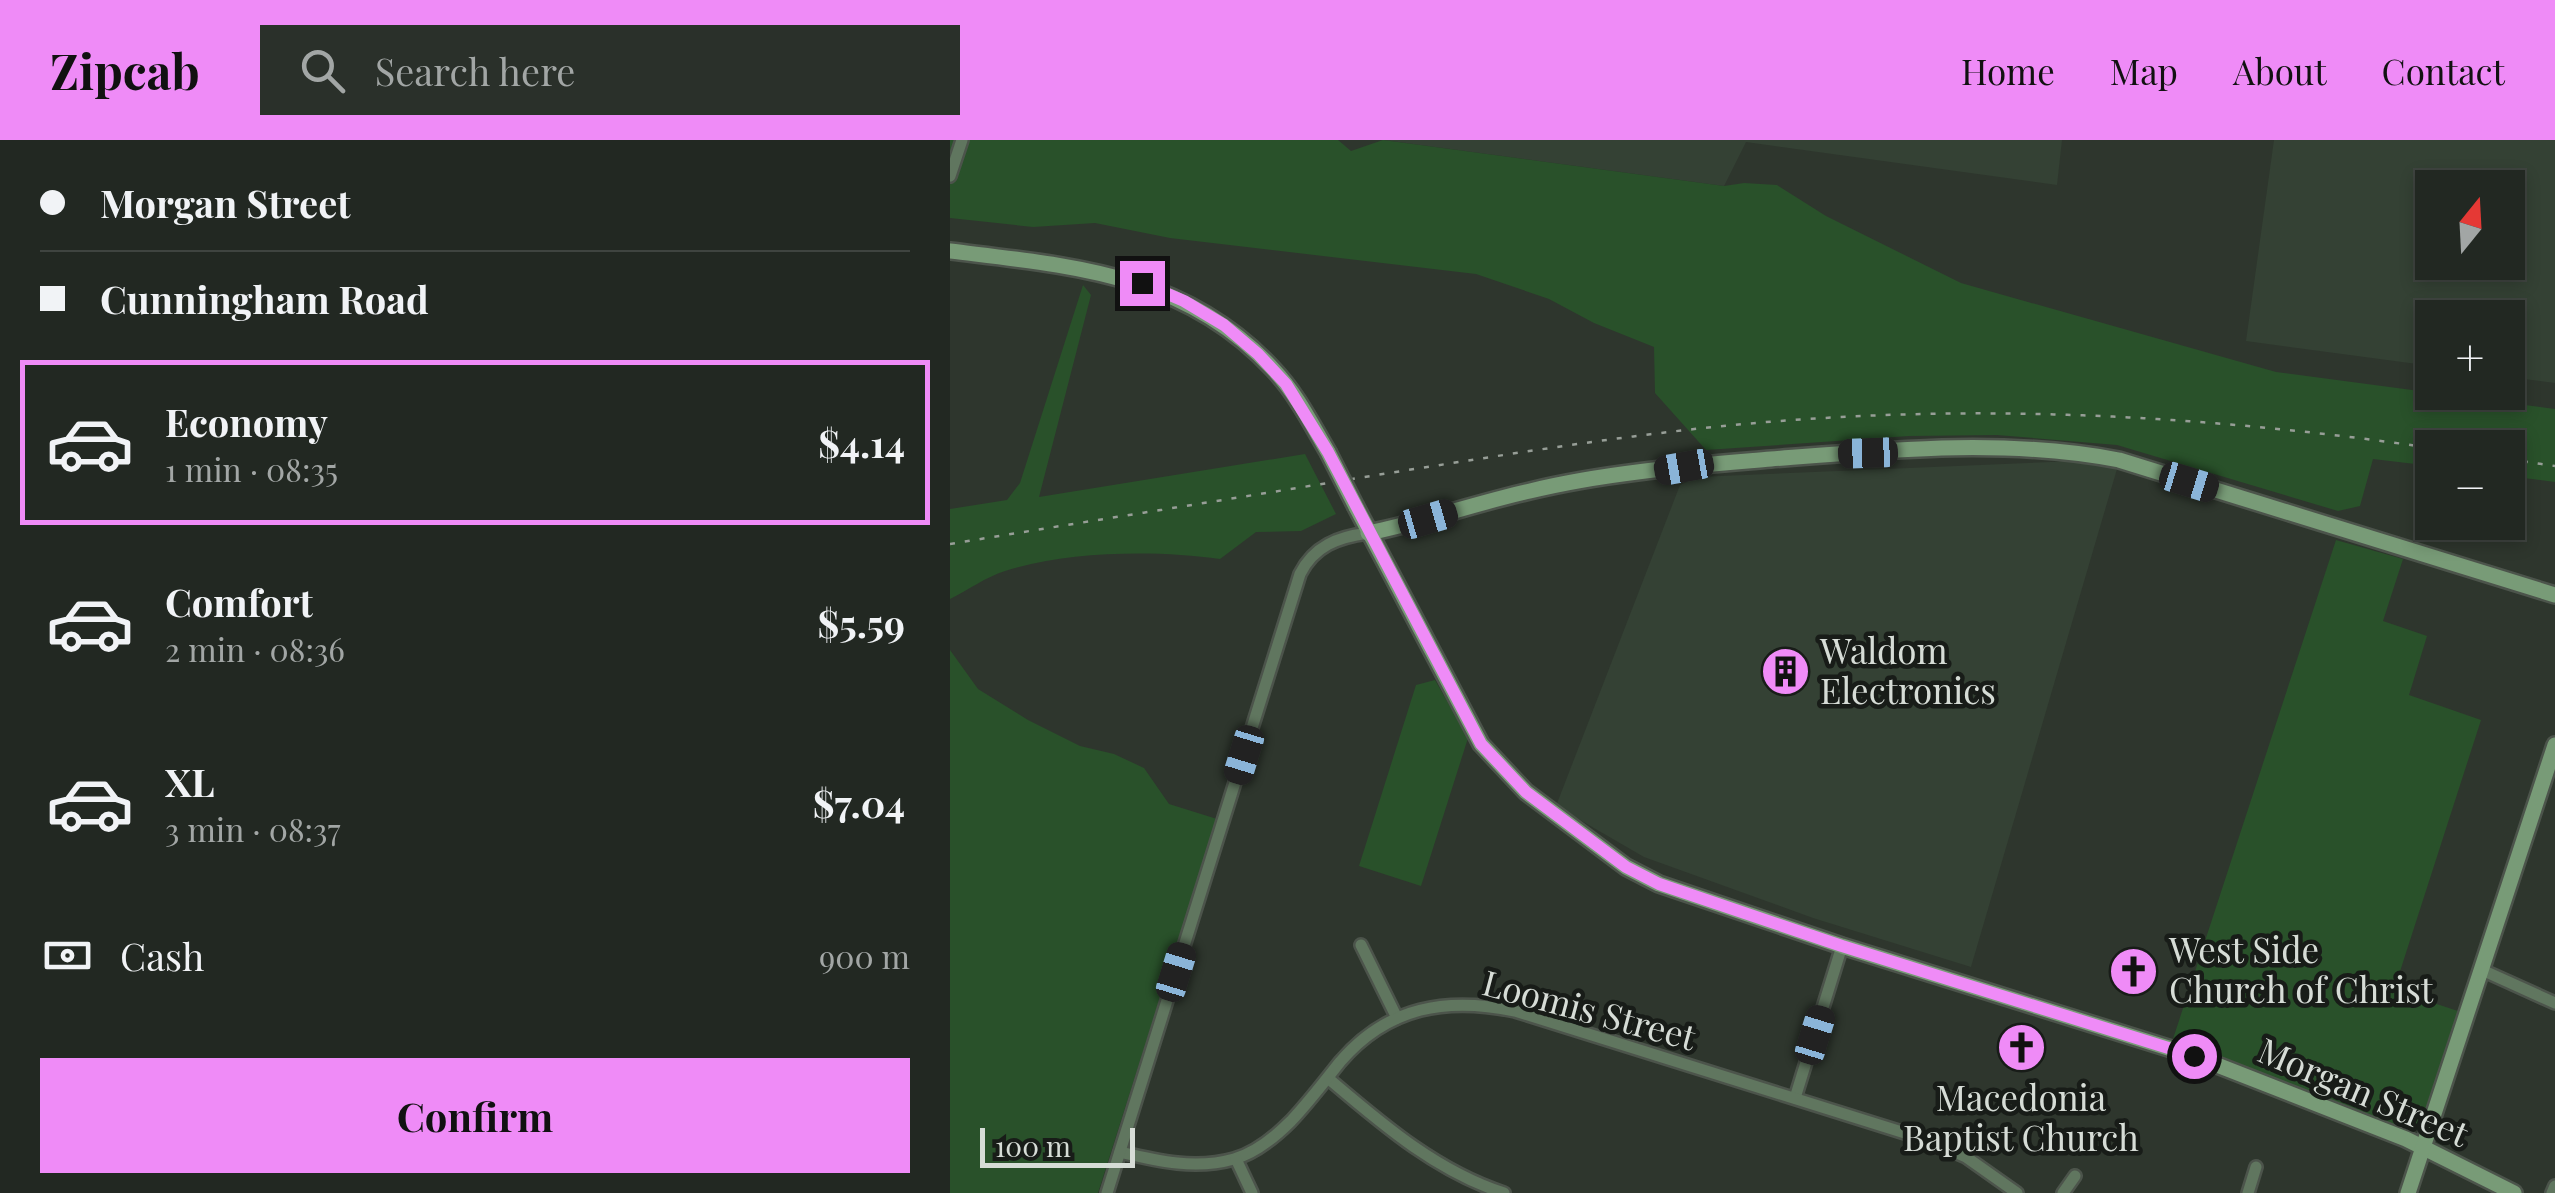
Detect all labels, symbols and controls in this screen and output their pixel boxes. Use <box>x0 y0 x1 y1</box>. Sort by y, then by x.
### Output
search box <box>260 25 960 115</box>
text: Zipcab <box>50 38 200 102</box>
icon: search <box>295 43 350 98</box>
text: Search here <box>375 45 576 96</box>
text: Home <box>1961 47 2055 94</box>
text: Map <box>2110 47 2178 94</box>
text: About <box>2233 47 2327 94</box>
text: Contact <box>2382 47 2505 94</box>
north arrow <box>2415 170 2525 280</box>
map controls <box>2415 170 2525 540</box>
text: Morgan Street <box>100 177 351 228</box>
route end <box>1120 261 1165 306</box>
text: Cunningham Road <box>100 273 429 324</box>
button: + <box>2415 300 2525 410</box>
text: Economy <box>165 396 328 447</box>
icon: car <box>45 398 135 488</box>
text: $4.14 <box>818 417 905 468</box>
button: − <box>2415 430 2525 540</box>
car <box>1837 437 1899 469</box>
text: 1 min · 08:35 <box>165 447 338 490</box>
car <box>1652 447 1716 487</box>
car <box>2156 459 2222 505</box>
car <box>1395 496 1461 542</box>
text: Comfort <box>165 576 313 627</box>
icon: car <box>45 578 135 668</box>
text: $5.59 <box>818 597 905 648</box>
place label: Waldom Electronics <box>1819 626 1996 713</box>
text: 2 min · 08:36 <box>165 627 345 670</box>
building icon: Waldom Electronics <box>1759 646 1811 698</box>
car <box>1221 722 1267 788</box>
text: XL <box>165 756 214 807</box>
icon: car <box>45 758 135 848</box>
text: $7.04 <box>813 777 905 828</box>
text: 3 min · 08:37 <box>165 807 340 850</box>
place label: West Side Church of Christ <box>2168 925 2434 1012</box>
icon: cash <box>40 928 95 983</box>
text: Cash <box>120 930 204 981</box>
text: 900 m <box>819 934 910 977</box>
car <box>1153 939 1199 1005</box>
church icon: West Side Church of Christ <box>2108 945 2160 997</box>
street label: Loomis Street <box>1478 958 1702 1060</box>
car <box>1792 1002 1838 1068</box>
church icon: Macedonia Baptist Church <box>1995 1021 2047 1073</box>
street label: Morgan Street <box>2252 1025 2477 1156</box>
route start <box>2172 1034 2217 1079</box>
button: Confirm <box>40 1058 910 1173</box>
place label: Macedonia Baptist Church <box>1903 1073 2139 1160</box>
scale bar <box>980 1123 1135 1168</box>
text: 100 m <box>995 1127 1071 1164</box>

